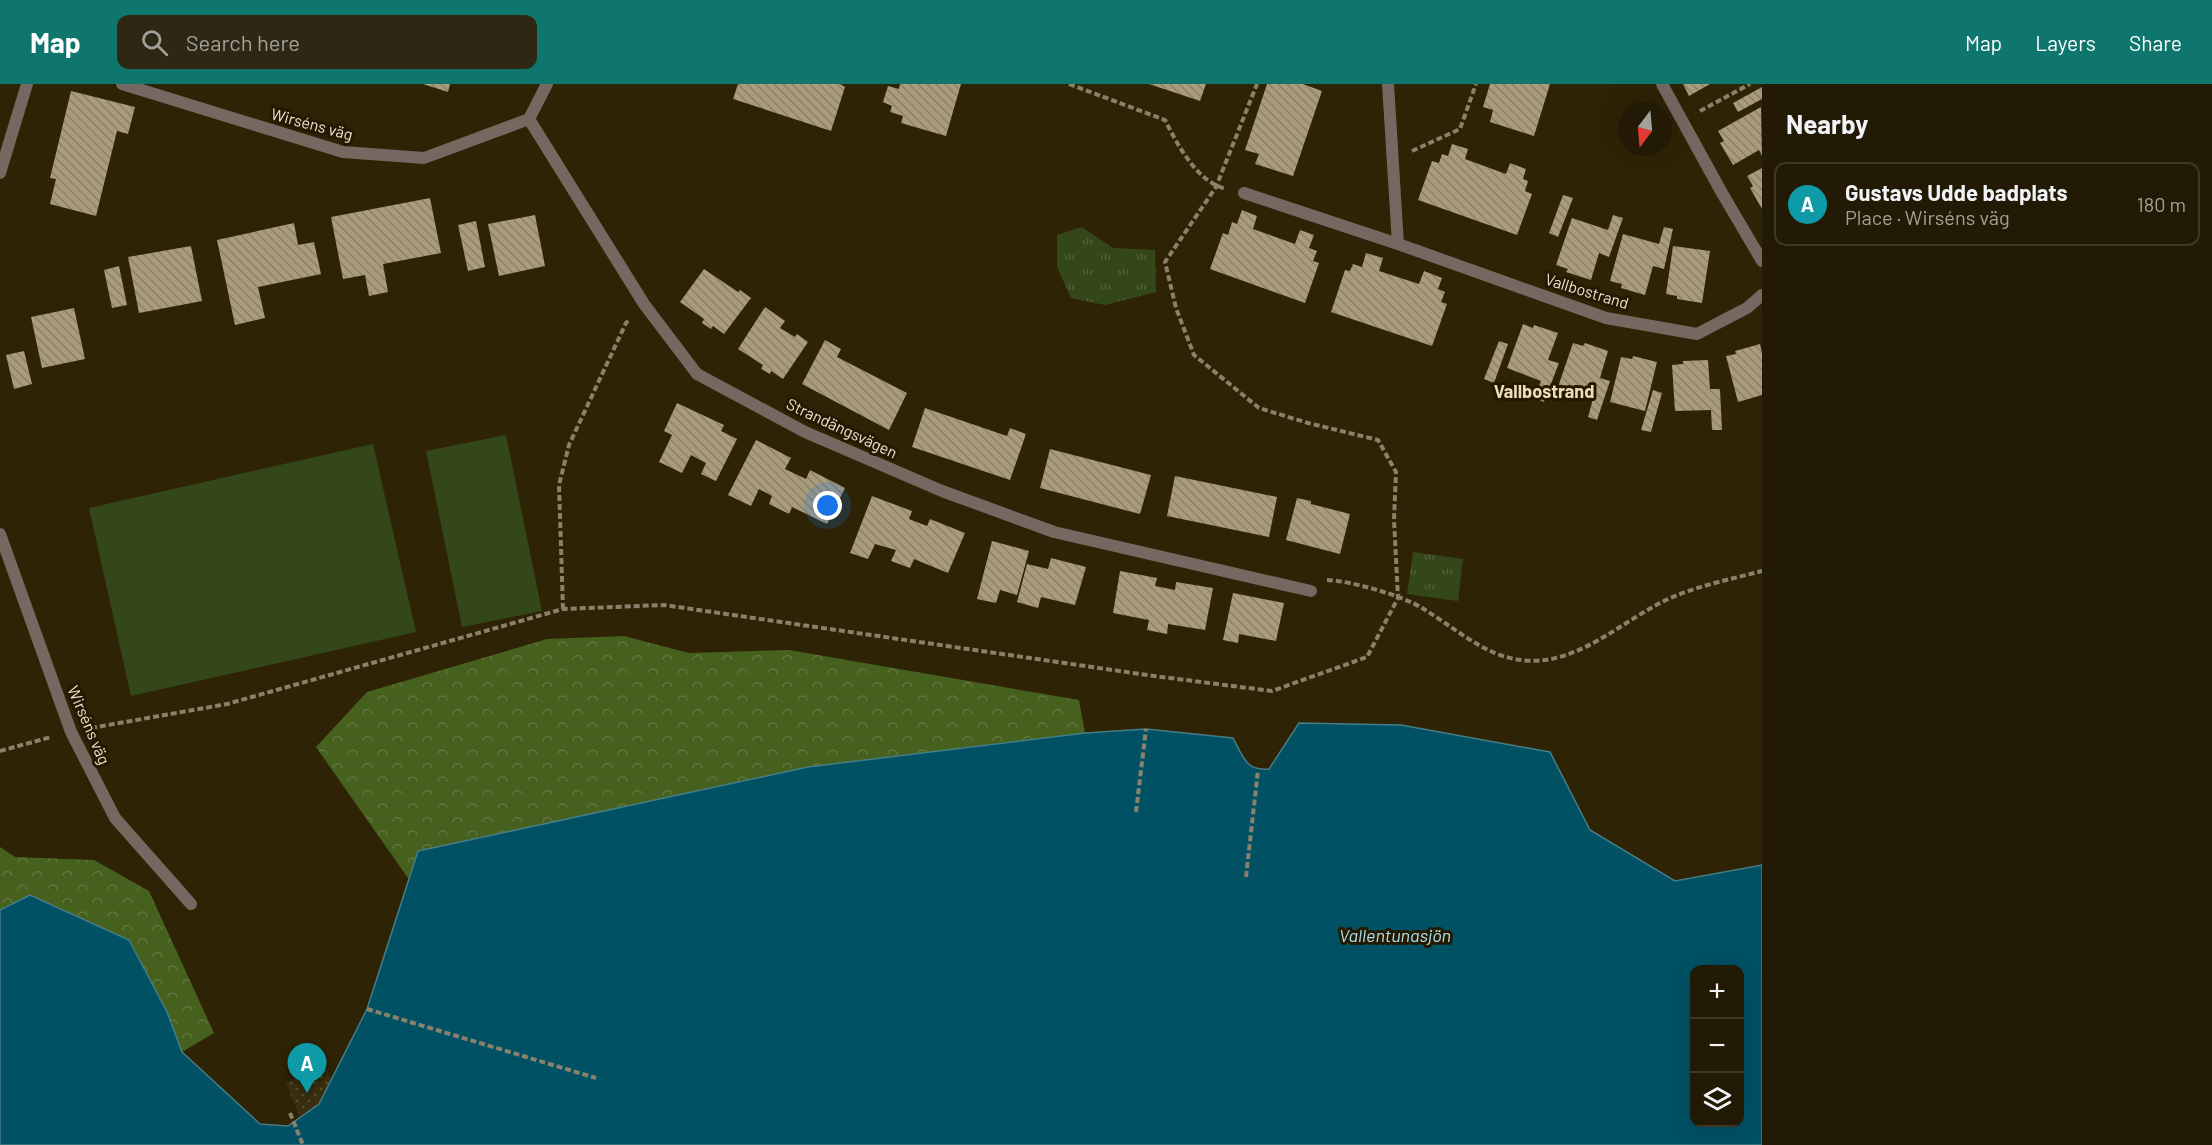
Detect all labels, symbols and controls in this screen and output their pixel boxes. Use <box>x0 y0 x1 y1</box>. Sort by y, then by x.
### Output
search box <box>117 15 537 69</box>
text: Map <box>30 25 81 59</box>
icon: search <box>138 26 171 59</box>
text: Search here <box>186 29 300 55</box>
text: Map <box>1965 30 2002 55</box>
text: Layers <box>2035 30 2096 55</box>
text: Share <box>2129 30 2182 55</box>
north arrow <box>1618 102 1672 156</box>
street label: Wirséns väg <box>269 103 355 144</box>
text: Nearby <box>1786 108 1868 139</box>
text: Gustavs Udde badplats <box>1845 179 2068 205</box>
text: A <box>1801 192 1814 216</box>
text: 180 m <box>2137 192 2186 216</box>
text: Place · Wirséns väg <box>1845 205 2010 229</box>
street label: Vallbostrand <box>1543 269 1631 312</box>
district label: Vallbostrand <box>1494 380 1594 402</box>
street label: Strandängsvägen <box>784 394 901 462</box>
your location <box>813 491 842 520</box>
street label: Wirséns väg <box>64 683 115 767</box>
water label: Vallentunasjön <box>1339 924 1451 946</box>
map controls <box>1690 965 1744 1127</box>
button: + <box>1690 965 1744 1019</box>
button: − <box>1690 1019 1744 1073</box>
pin: A <box>288 1044 326 1093</box>
button: layers <box>1690 1073 1744 1127</box>

